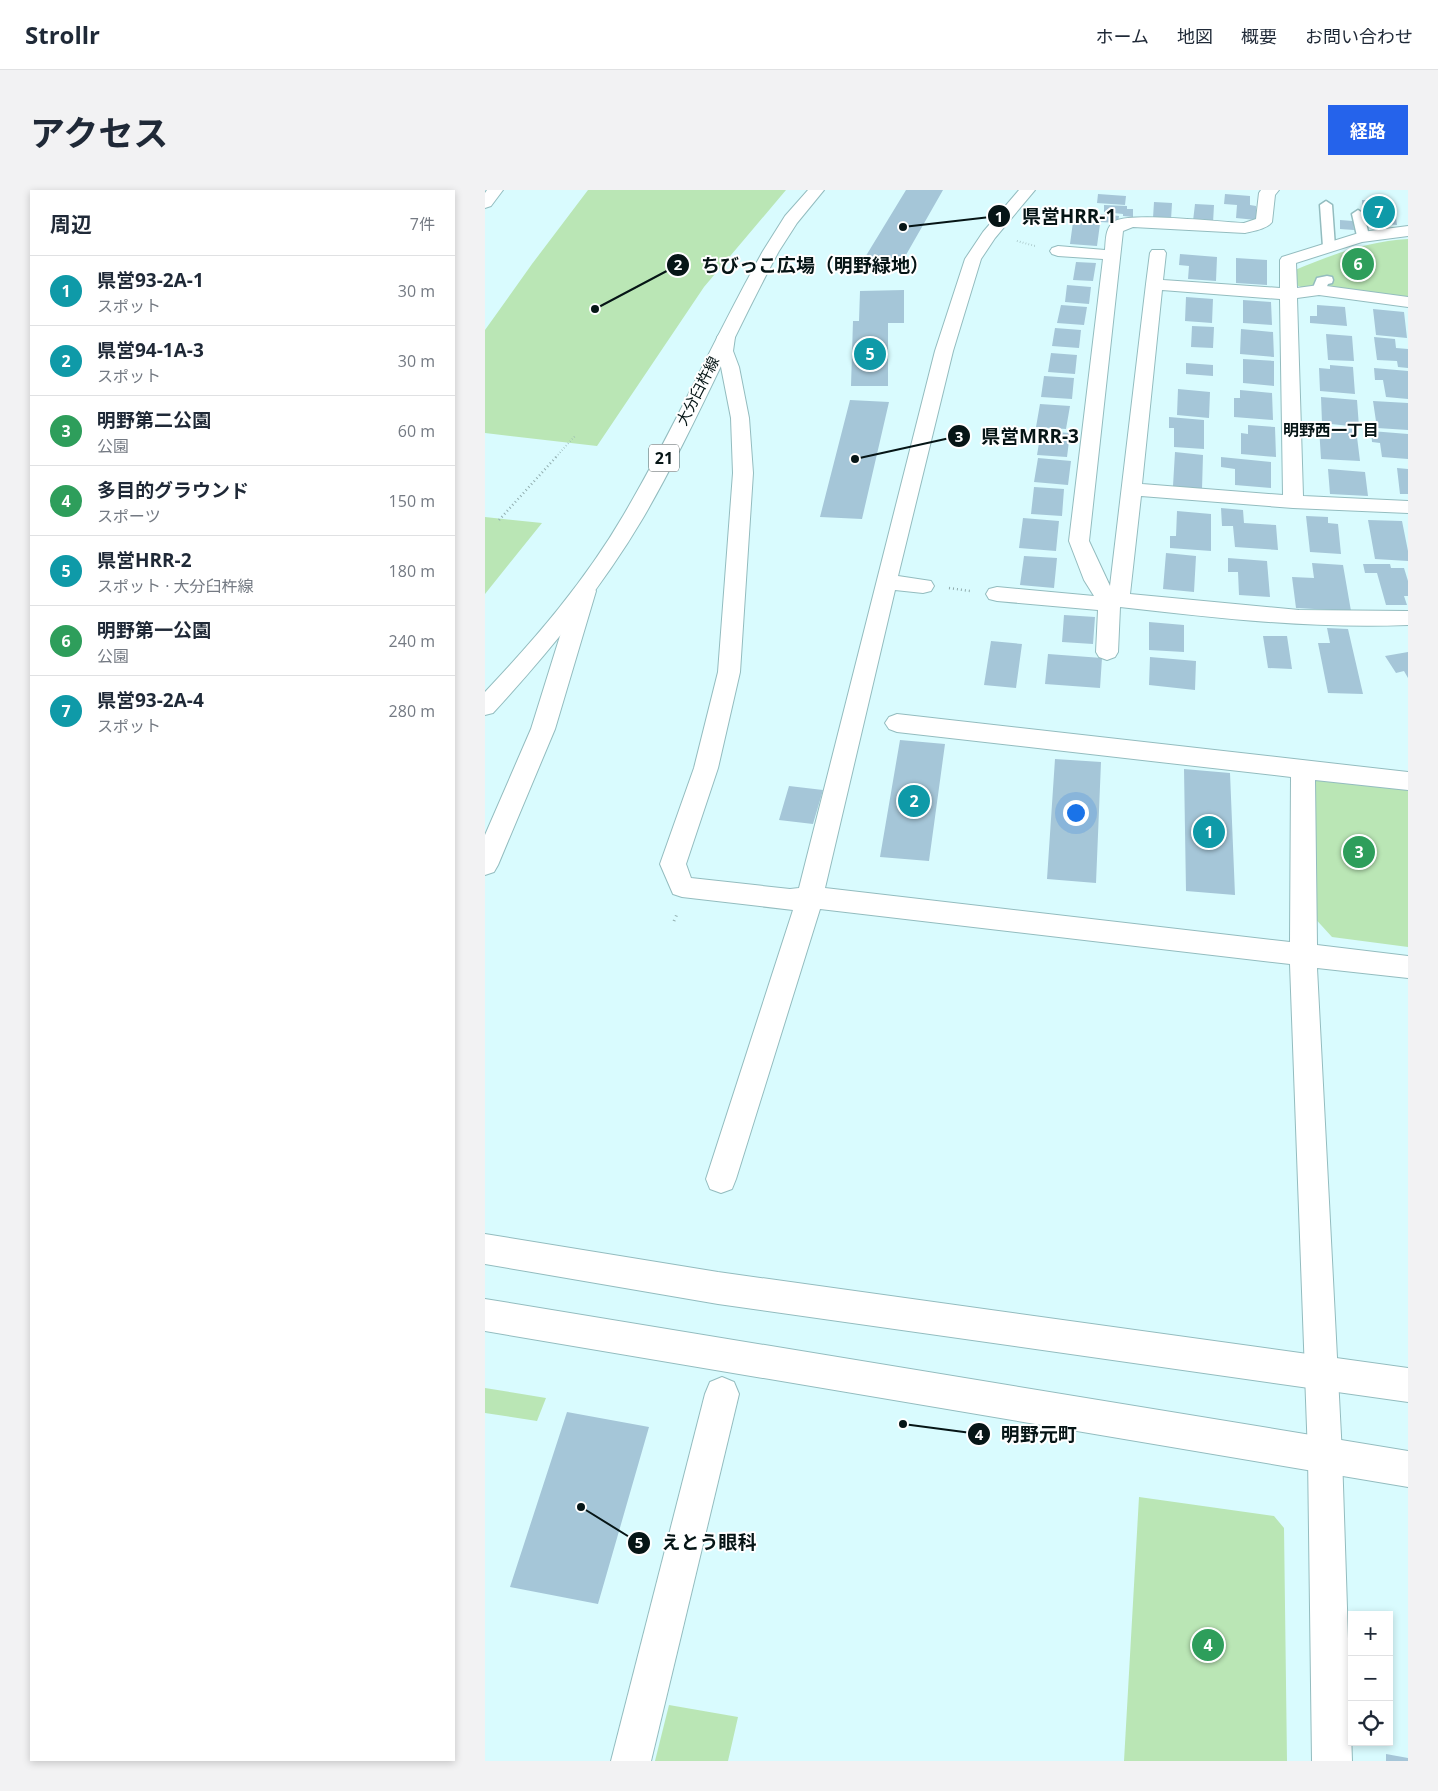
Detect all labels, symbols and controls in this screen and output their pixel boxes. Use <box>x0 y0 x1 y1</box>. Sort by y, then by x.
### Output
text: Strollr <box>25 18 100 51</box>
text: ホーム <box>1096 24 1149 48</box>
text: 地図 <box>1177 24 1213 48</box>
text: 概要 <box>1241 24 1277 48</box>
text: お問い合わせ <box>1305 24 1413 48</box>
button: 経路 <box>1328 105 1408 155</box>
text: アクセス <box>30 109 168 156</box>
pin: 7 <box>1363 193 1395 231</box>
callout: 県営HRR-1 <box>986 199 1126 233</box>
text: 県営HRR-1 <box>1022 203 1116 229</box>
text: 1 <box>995 206 1003 226</box>
text: 周辺 <box>50 210 92 238</box>
text: 7件 <box>410 213 435 235</box>
pin: 6 <box>1342 245 1374 283</box>
callout: ちびっこ広場（明野緑地） <box>666 248 939 282</box>
text: ちびっこ広場（明野緑地） <box>701 252 929 278</box>
text: 2 <box>674 254 683 274</box>
text: 県営93-2A-1 <box>97 267 204 293</box>
text: 1 <box>61 280 71 302</box>
text: 30 m <box>398 280 435 302</box>
text: スポット <box>97 295 161 317</box>
pin: 5 <box>854 335 886 373</box>
text: 県営94-1A-3 <box>97 337 204 363</box>
text: 2 <box>61 350 71 372</box>
text: 30 m <box>398 350 435 372</box>
street label: 大分臼杵線 <box>671 353 723 429</box>
text: スポット <box>97 365 161 387</box>
text: 明野第二公園 <box>97 407 211 433</box>
callout: 県営MRR-3 <box>946 419 1089 453</box>
district label: 明野西一丁目 <box>1283 419 1379 441</box>
text: 3 <box>61 420 71 442</box>
text: 60 m <box>398 420 435 442</box>
text: 県営MRR-3 <box>981 423 1079 449</box>
text: 3 <box>955 426 963 446</box>
text: 公園 <box>97 435 129 457</box>
road number: 21 <box>649 444 679 472</box>
text: 多目的グラウンド <box>97 477 249 503</box>
text: 4 <box>61 490 71 512</box>
text: 150 m <box>389 490 435 512</box>
text: スポーツ <box>97 505 161 527</box>
text: 県営HRR-2 <box>97 547 192 573</box>
text: 5 <box>61 560 71 582</box>
text: 180 m <box>389 560 435 582</box>
text: スポット · 大分臼杵線 <box>97 575 254 597</box>
text: 明野第一公園 <box>97 617 211 643</box>
text: 6 <box>61 630 71 652</box>
text: 240 m <box>389 630 435 652</box>
text: 公園 <box>97 645 129 667</box>
text: 県営93-2A-4 <box>97 687 204 713</box>
text: 7 <box>61 700 71 722</box>
text: 280 m <box>389 700 435 722</box>
text: スポット <box>97 715 161 737</box>
pin: 2 <box>898 782 930 820</box>
your location <box>1063 800 1089 826</box>
pin: 1 <box>1193 813 1225 851</box>
pin: 3 <box>1343 833 1375 871</box>
callout: 明野元町 <box>966 1417 1087 1451</box>
text: 明野元町 <box>1001 1421 1077 1447</box>
text: 4 <box>975 1424 984 1444</box>
callout: えとう眼科 <box>626 1526 766 1560</box>
text: えとう眼科 <box>661 1529 757 1555</box>
text: 5 <box>635 1532 643 1552</box>
map controls <box>1348 1611 1393 1746</box>
button: + <box>1348 1611 1393 1656</box>
pin: 4 <box>1192 1626 1224 1664</box>
button: − <box>1348 1656 1393 1701</box>
button: locate <box>1348 1701 1393 1746</box>

